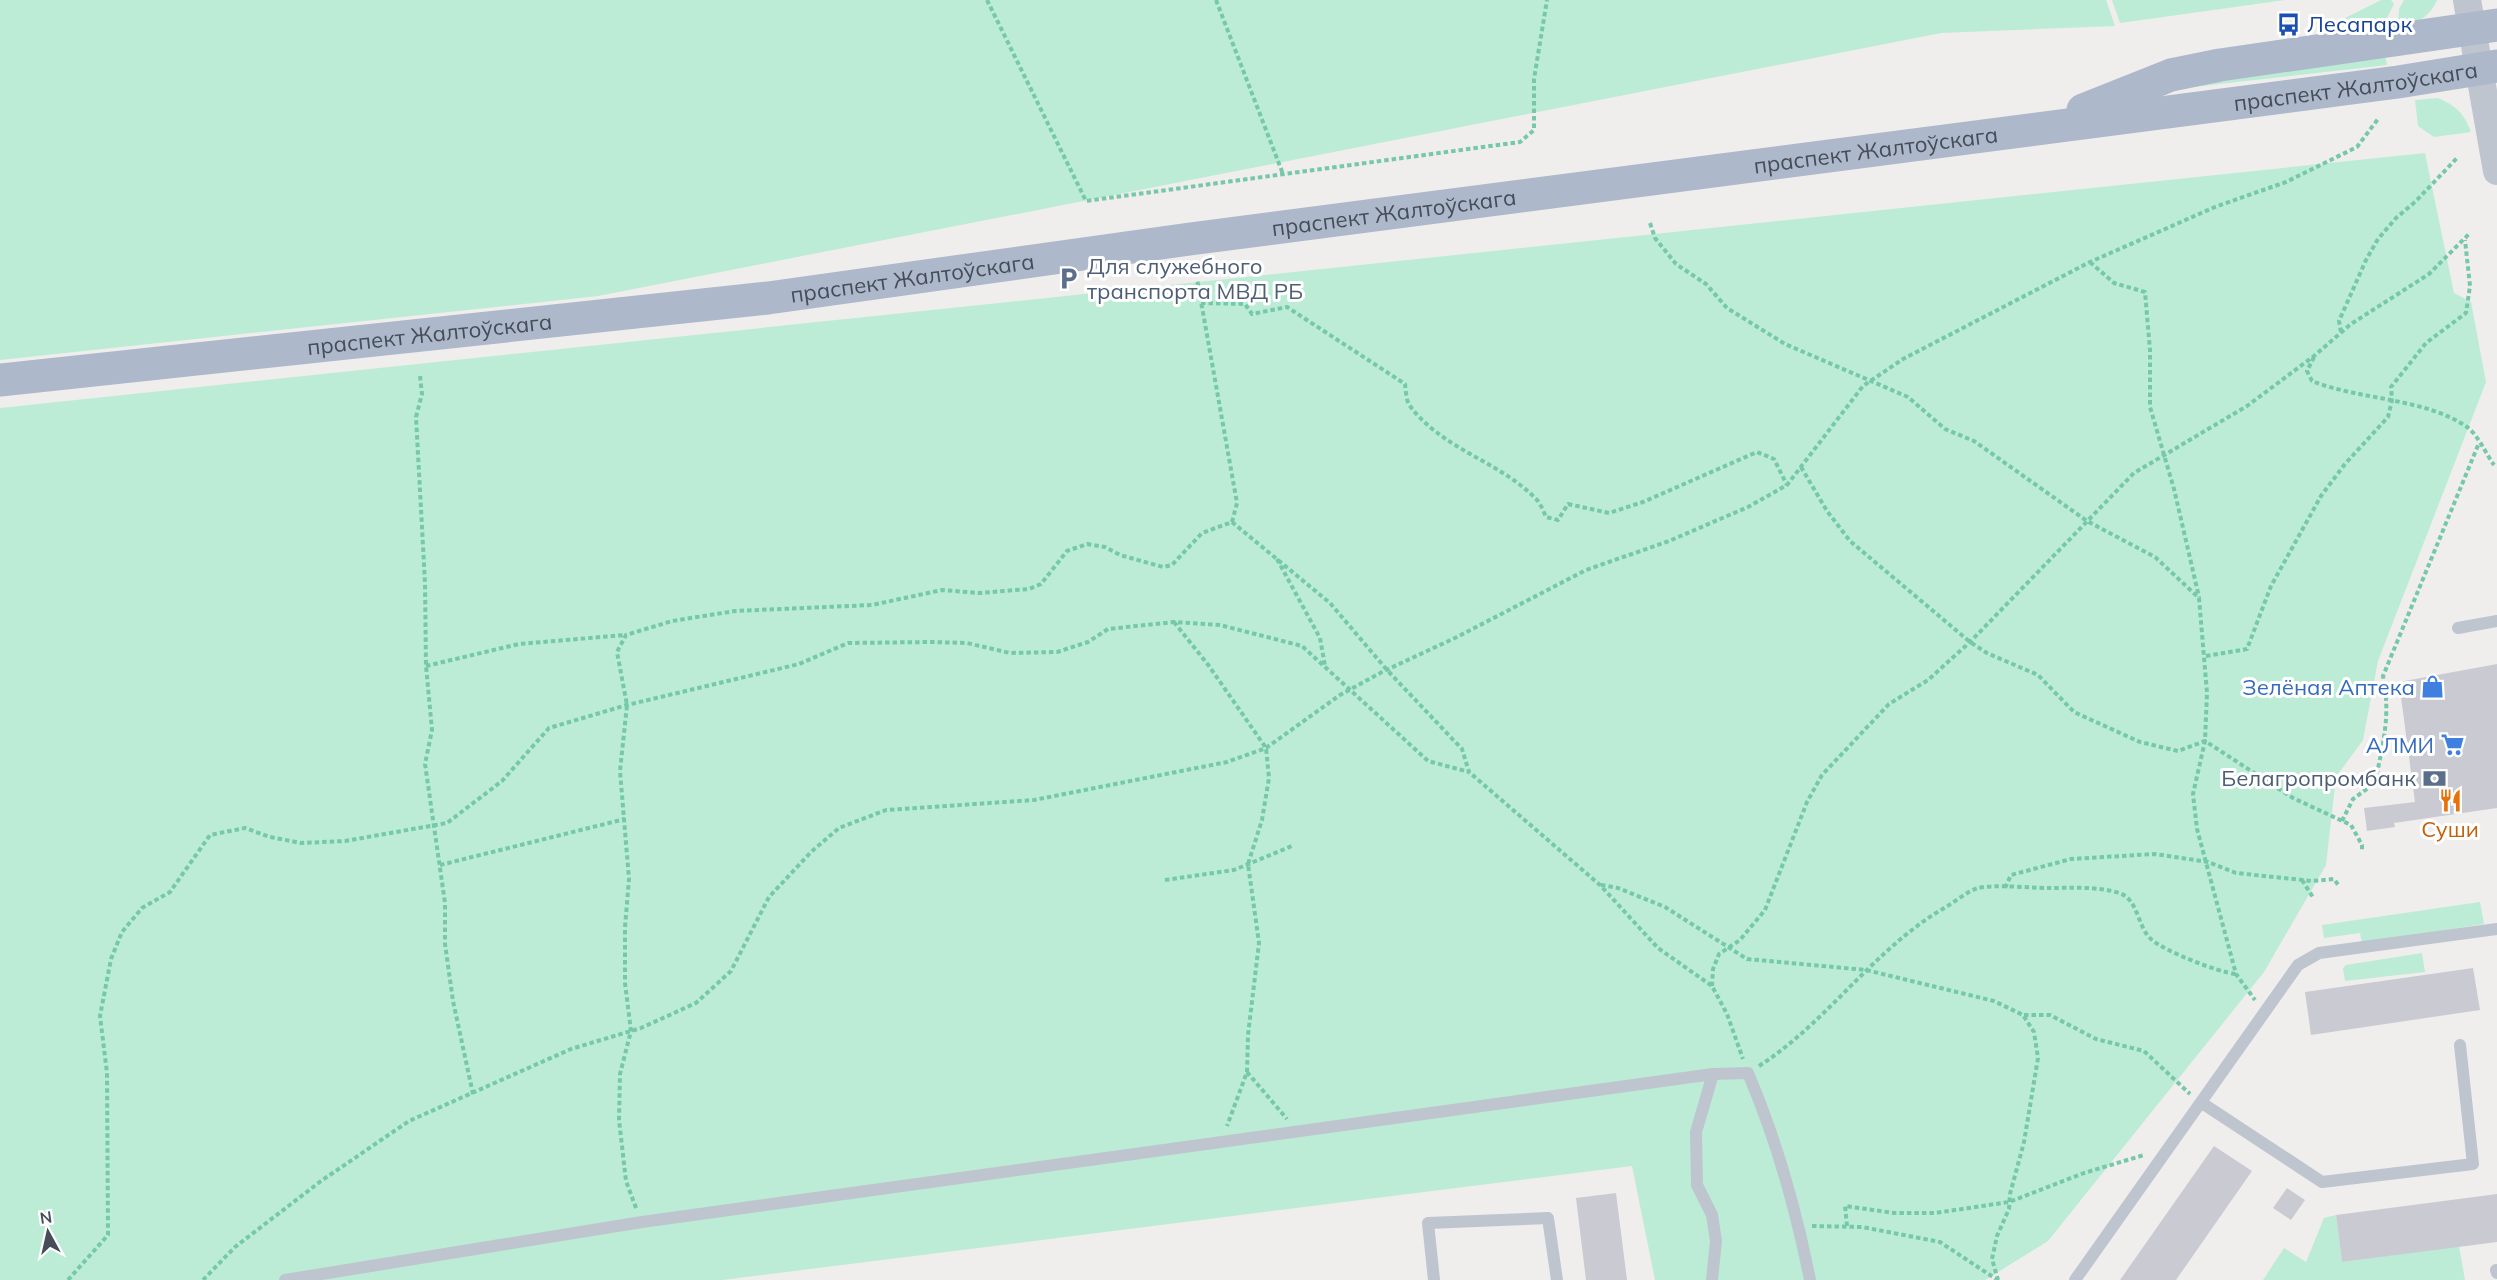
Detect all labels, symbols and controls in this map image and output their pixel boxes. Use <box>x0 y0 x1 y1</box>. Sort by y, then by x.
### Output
place label: Лесапарк <box>2307 10 2412 38</box>
bus stop icon: Лесапарк <box>2276 11 2302 37</box>
street label: праспект Жалтоўскага <box>2232 55 2480 117</box>
street label: праспект Жалтоўскага <box>1752 120 2000 180</box>
street label: праспект Жалтоўскага <box>1270 183 1518 242</box>
street label: праспект Жалтоўскага <box>788 247 1036 309</box>
place label: Для служебного транспорта МВД РБ <box>1087 252 1303 305</box>
parking icon: Для служебного транспорта МВД РБ <box>1056 266 1082 292</box>
street label: праспект Жалтоўскага <box>306 307 553 361</box>
place label: Зелёная Аптека <box>2242 673 2415 701</box>
shop icon: Зелёная Аптека <box>2420 674 2446 700</box>
place label: АЛМИ <box>2366 731 2434 759</box>
supermarket icon: АЛМИ <box>2439 732 2465 758</box>
place label: Белагропромбанк <box>2221 764 2416 792</box>
bank icon: Белагропромбанк <box>2421 765 2447 791</box>
restaurant icon: Суши <box>2437 787 2463 813</box>
place label: Суши <box>2421 815 2479 843</box>
north arrow <box>18 1202 78 1262</box>
text: N <box>39 1206 53 1228</box>

